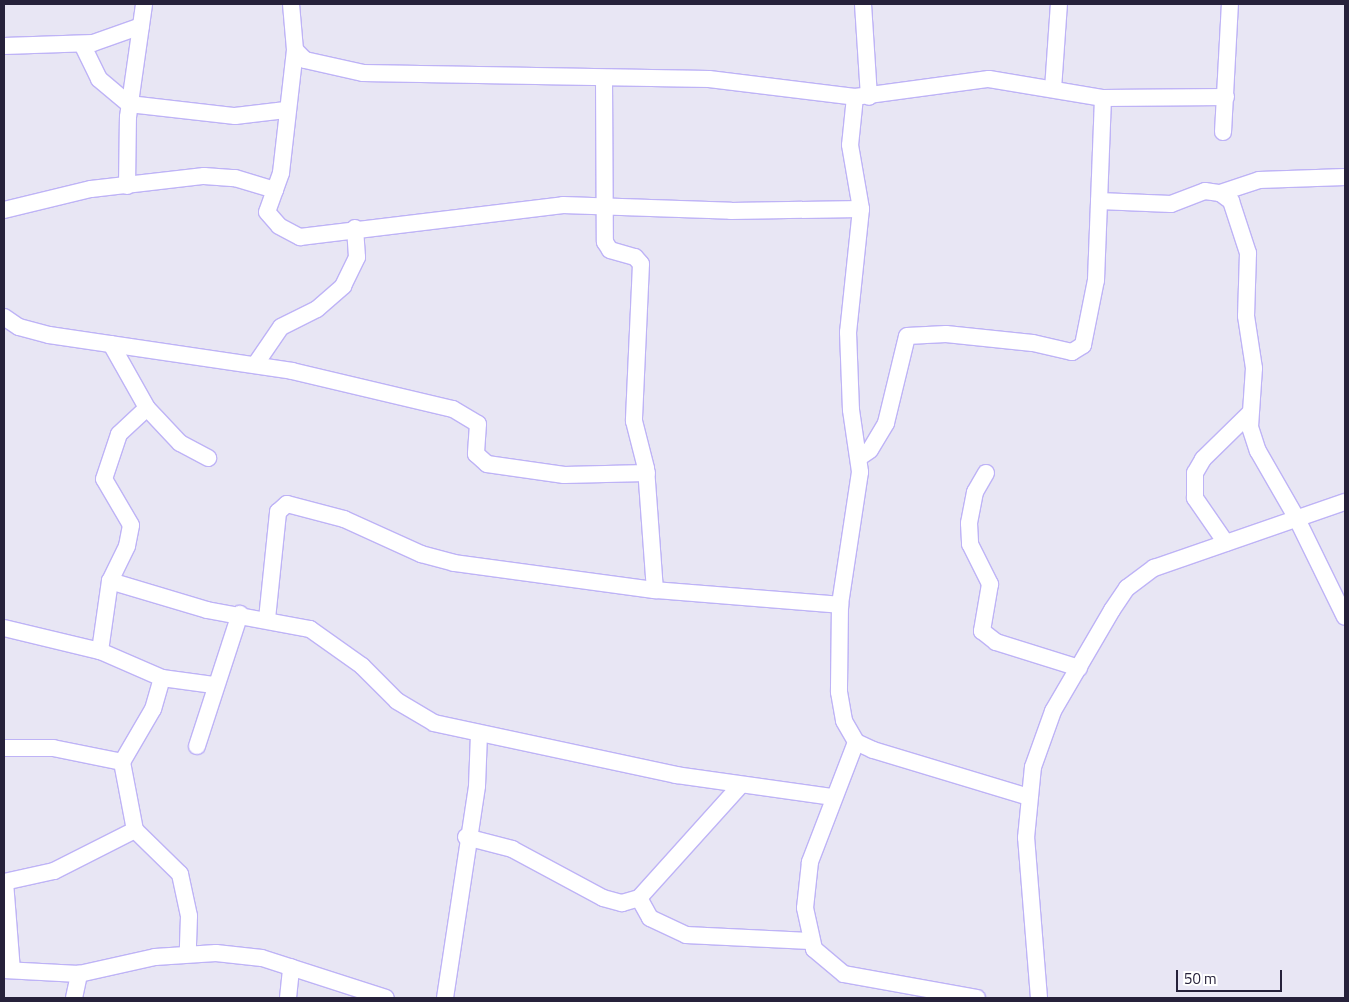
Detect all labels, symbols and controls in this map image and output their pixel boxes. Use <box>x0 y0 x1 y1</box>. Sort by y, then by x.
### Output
scale bar <box>1179 960 1285 992</box>
text: 50 m <box>1184 967 1217 990</box>

